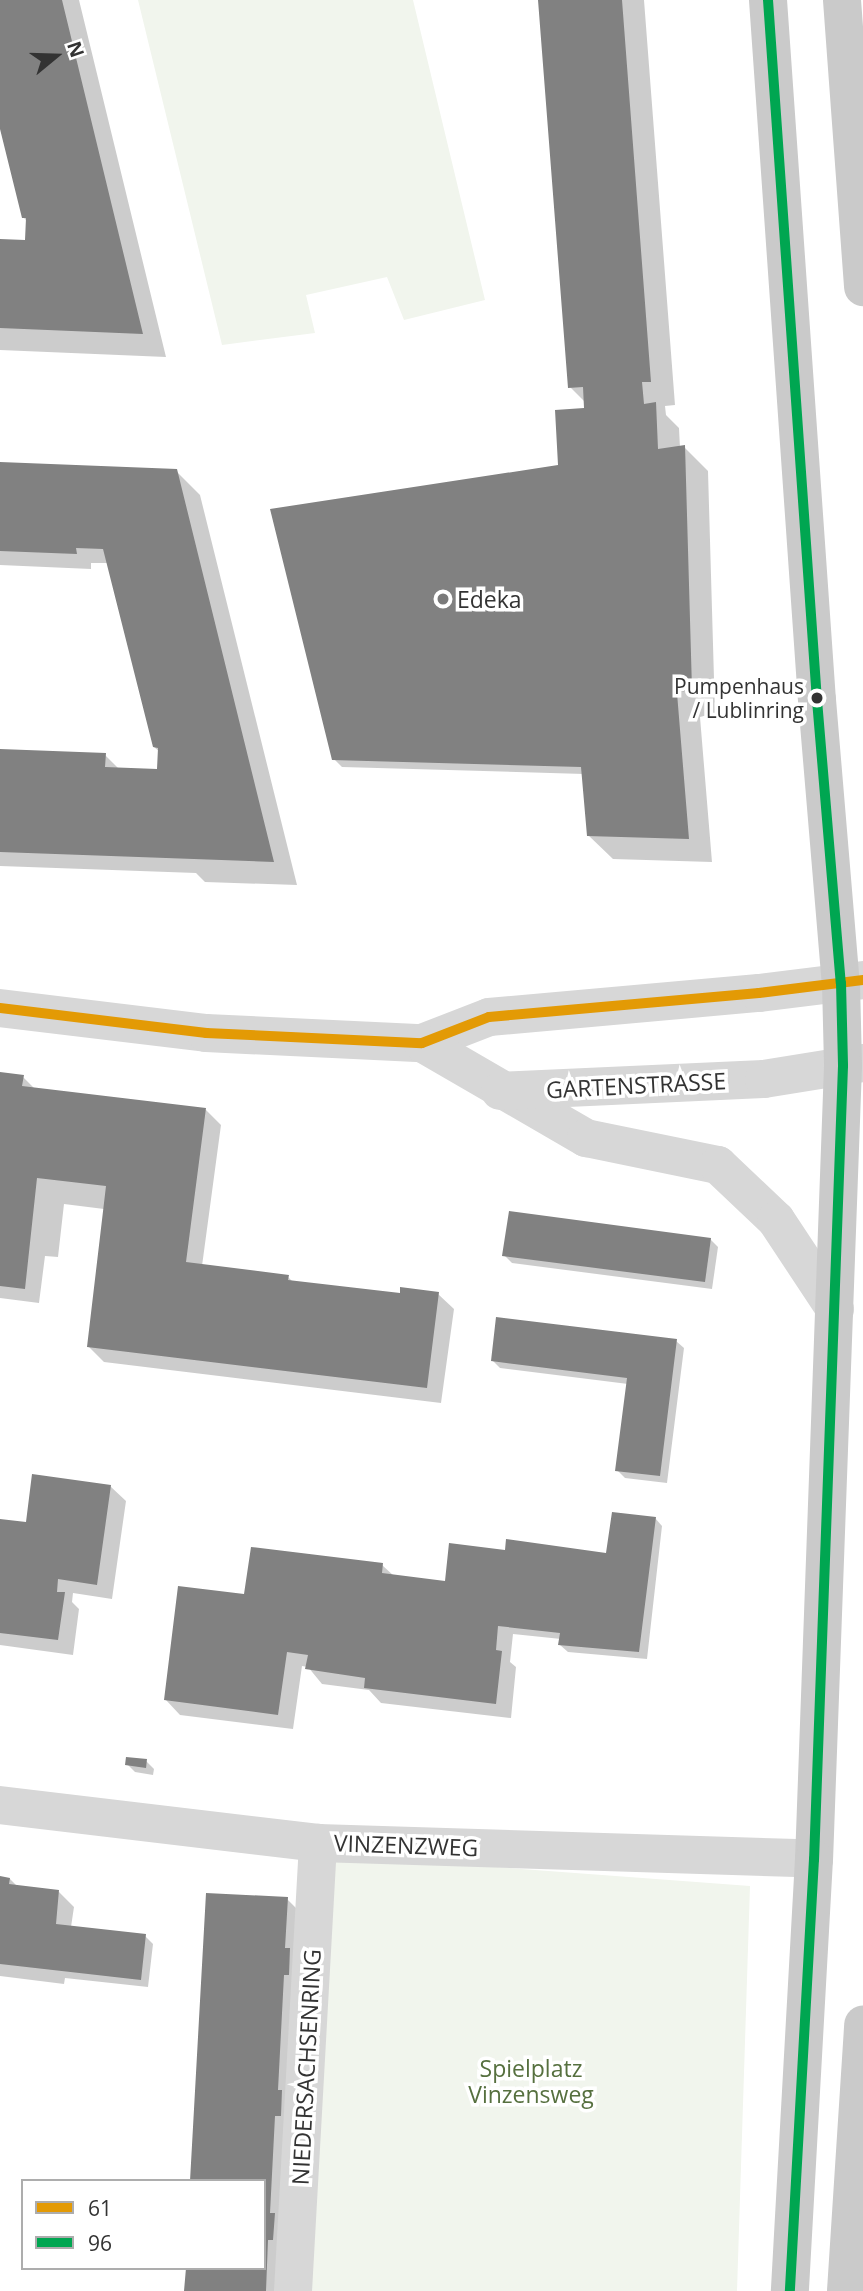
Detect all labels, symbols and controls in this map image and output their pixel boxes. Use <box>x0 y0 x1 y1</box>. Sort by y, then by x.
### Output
north arrow <box>21 21 91 91</box>
text: N <box>61 38 91 61</box>
place label: Edeka <box>457 585 522 613</box>
marker: Edeka <box>435 591 451 607</box>
place label: Pumpenhaus / Lublinring <box>674 673 804 723</box>
marker: Pumpenhaus / Lublinring <box>810 691 824 705</box>
street label: GARTENSTRASSE <box>545 1067 727 1103</box>
street label: VINZENZWEG <box>333 1829 479 1861</box>
street label: NIEDERSACHSENRING <box>286 1948 326 2186</box>
park label: Spielplatz Vinzensweg <box>468 2054 594 2108</box>
legend <box>21 2179 266 2270</box>
text: 61 <box>88 2194 112 2222</box>
text: 96 <box>88 2229 112 2257</box>

